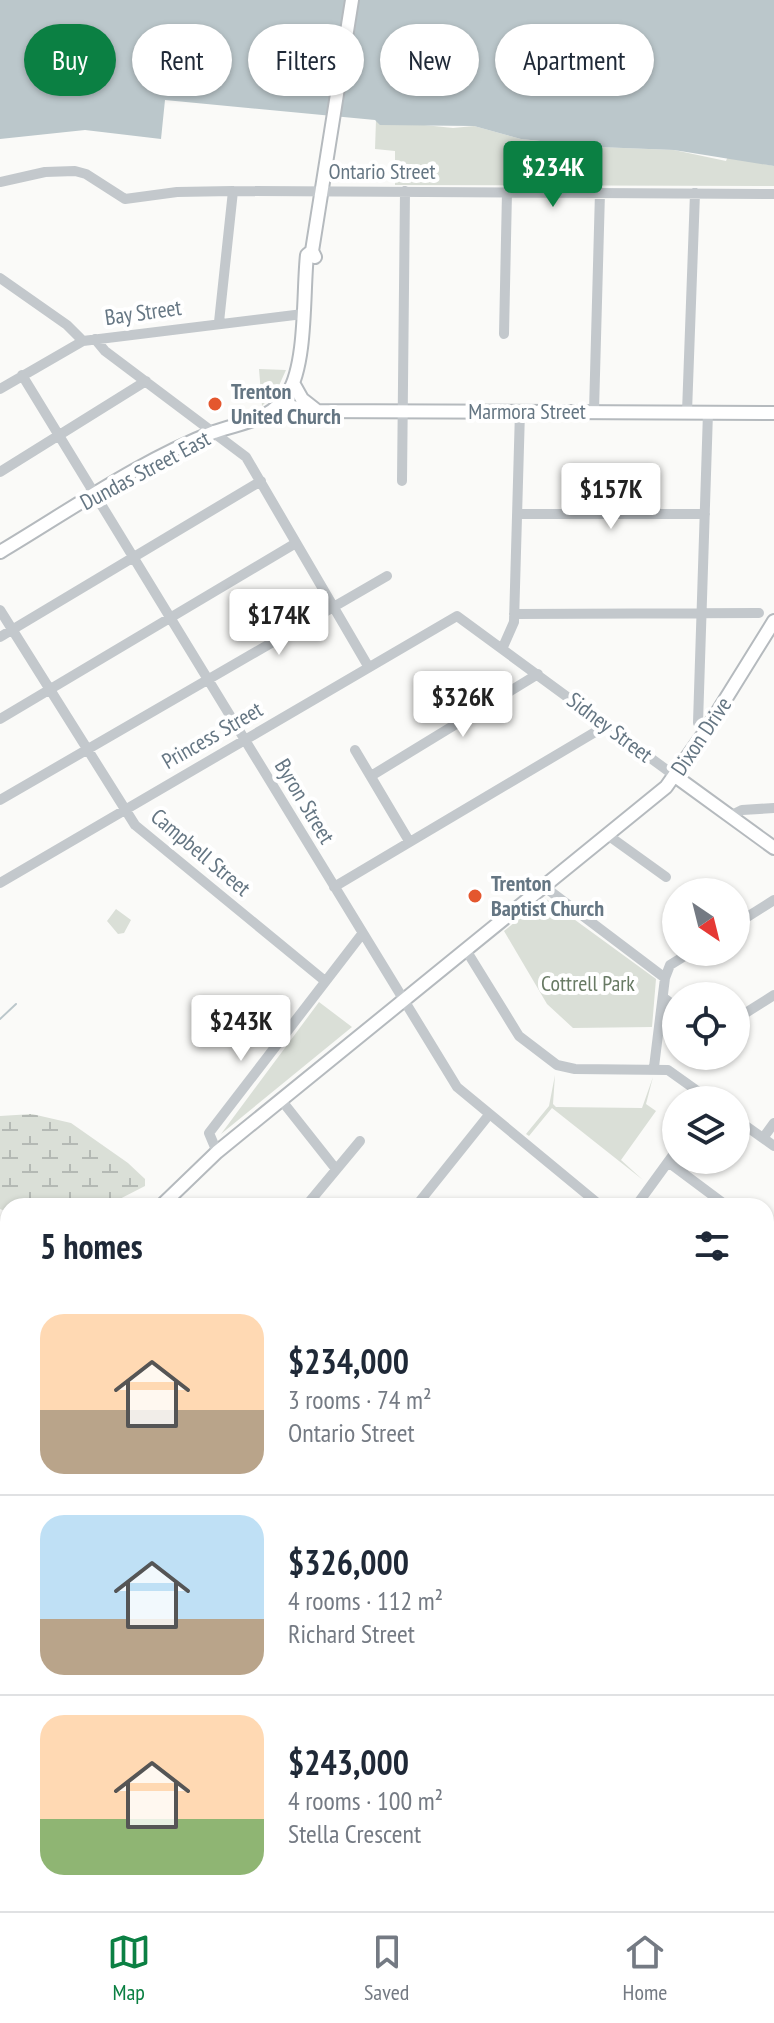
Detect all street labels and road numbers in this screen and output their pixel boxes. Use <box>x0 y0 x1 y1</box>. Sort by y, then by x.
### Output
street label: Ontario Street <box>328 157 436 185</box>
street label: Bay Street <box>103 293 183 331</box>
street label: Marmora Street <box>468 397 586 425</box>
street label: Dundas Street East <box>75 424 215 516</box>
street label: Sidney Street <box>562 686 658 768</box>
street label: Dixon Drive <box>665 691 737 781</box>
street label: Princess Street <box>157 695 267 775</box>
street label: Byron Street <box>269 753 341 849</box>
street label: Campbell Street <box>145 802 257 902</box>

